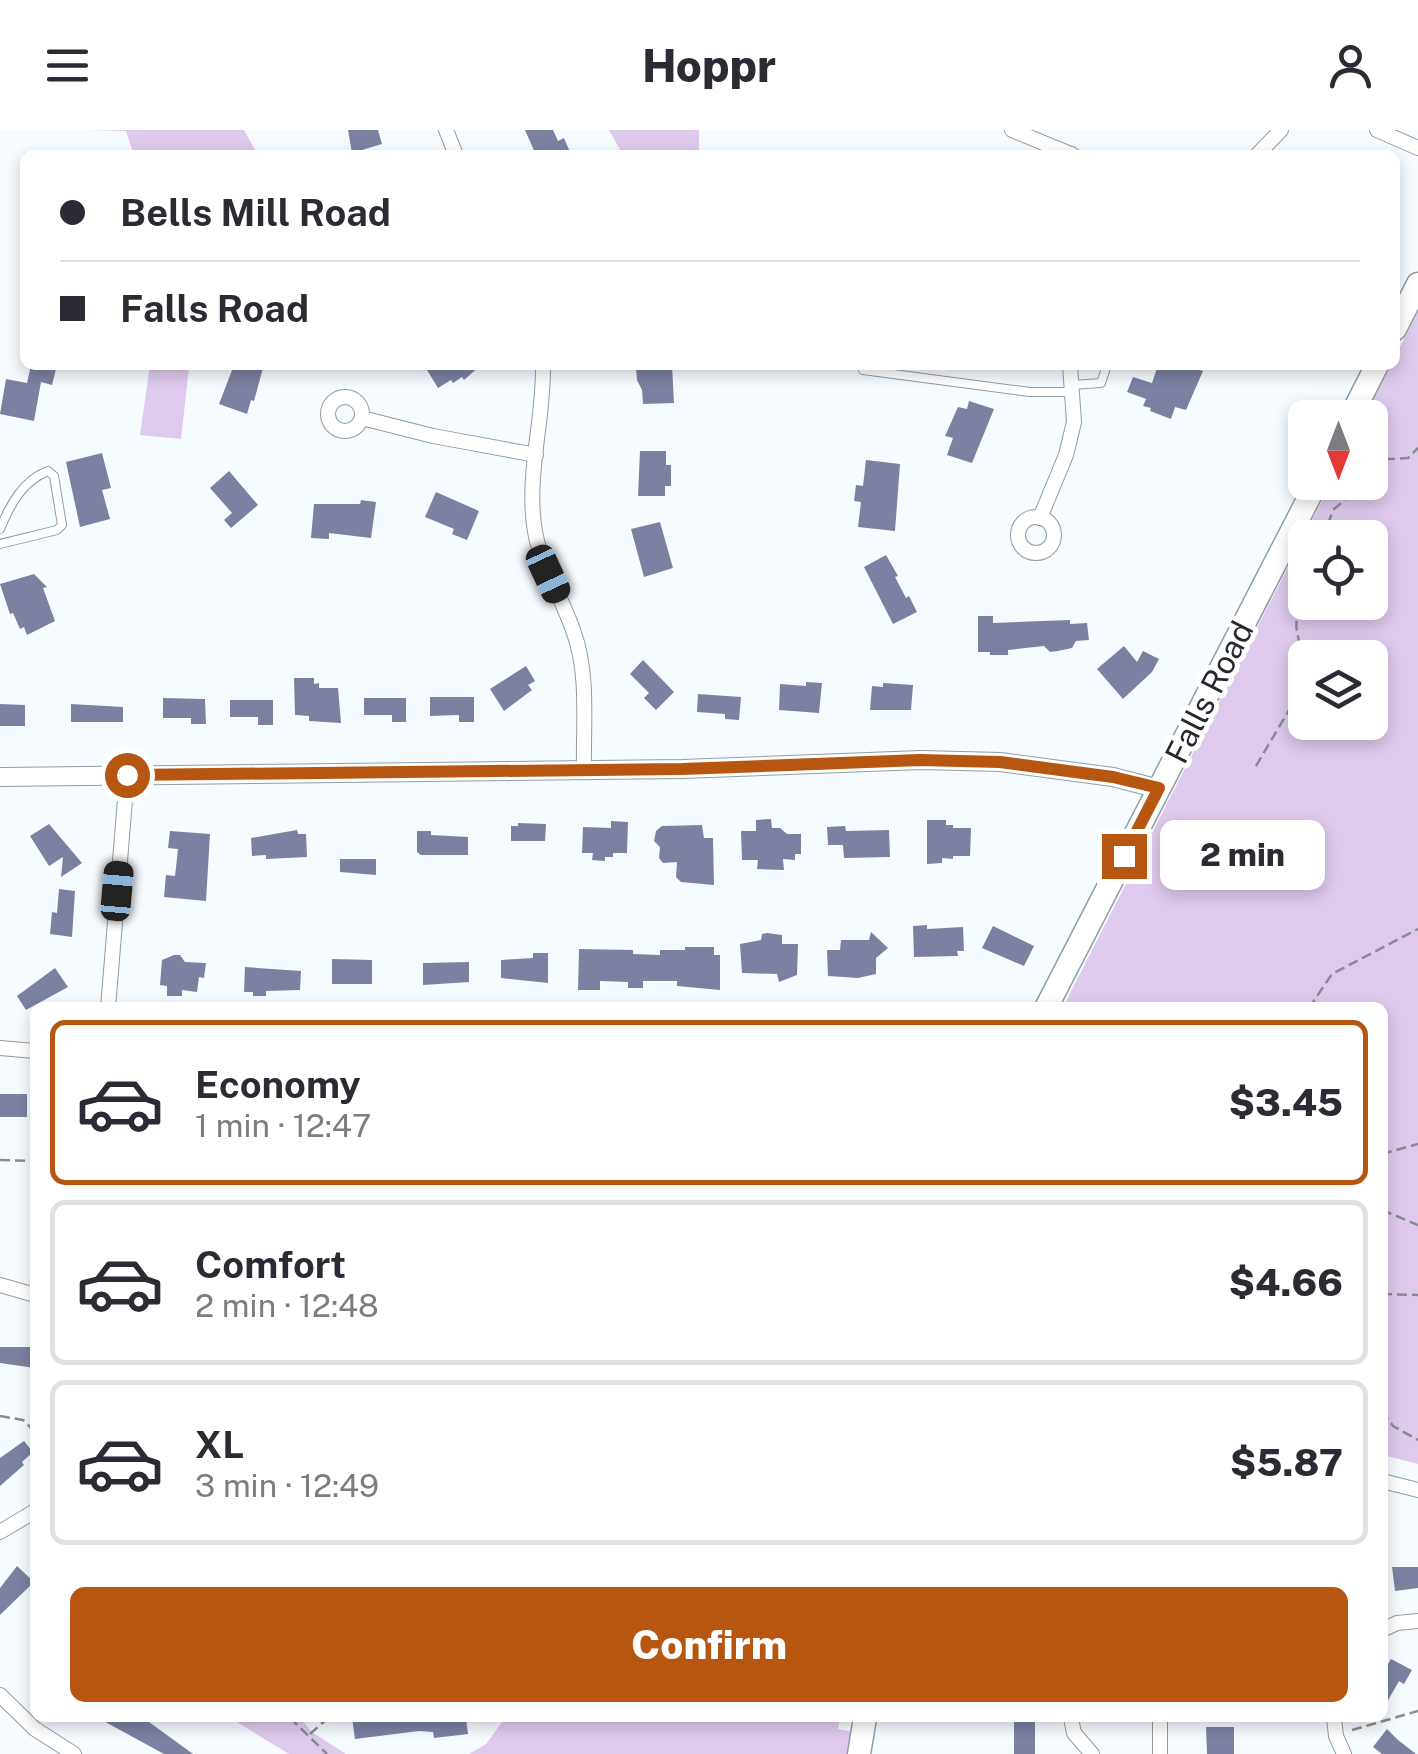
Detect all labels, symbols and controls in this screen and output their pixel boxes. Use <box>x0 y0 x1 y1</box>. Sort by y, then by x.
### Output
icon: menu <box>40 38 95 93</box>
icon: person <box>1323 38 1378 93</box>
text: Hoppr <box>642 39 776 92</box>
text: Bells Mill Road <box>120 190 391 235</box>
text: Falls Road <box>120 286 309 331</box>
north arrow <box>1288 400 1388 500</box>
map controls <box>1288 400 1388 740</box>
button: locate <box>1288 520 1388 620</box>
car <box>522 540 574 608</box>
street label: Falls Road <box>1157 615 1261 769</box>
button: layers <box>1288 640 1388 740</box>
route start <box>105 753 150 798</box>
callout: 2 min <box>1159 821 1324 891</box>
route end <box>1102 834 1147 879</box>
text: 2 min <box>1200 836 1285 873</box>
car <box>99 860 135 922</box>
icon: car <box>75 1058 165 1148</box>
text: Economy <box>195 1062 361 1107</box>
text: $3.45 <box>1229 1080 1343 1125</box>
text: 1 min · 12:47 <box>195 1107 371 1144</box>
icon: car <box>75 1238 165 1328</box>
text: Comfort <box>195 1242 346 1287</box>
text: $4.66 <box>1229 1260 1343 1305</box>
text: 2 min · 12:48 <box>195 1287 379 1324</box>
icon: car <box>75 1418 165 1508</box>
text: XL <box>195 1422 244 1467</box>
text: $5.87 <box>1230 1440 1343 1485</box>
text: 3 min · 12:49 <box>195 1467 379 1504</box>
button: Confirm <box>70 1587 1348 1702</box>

